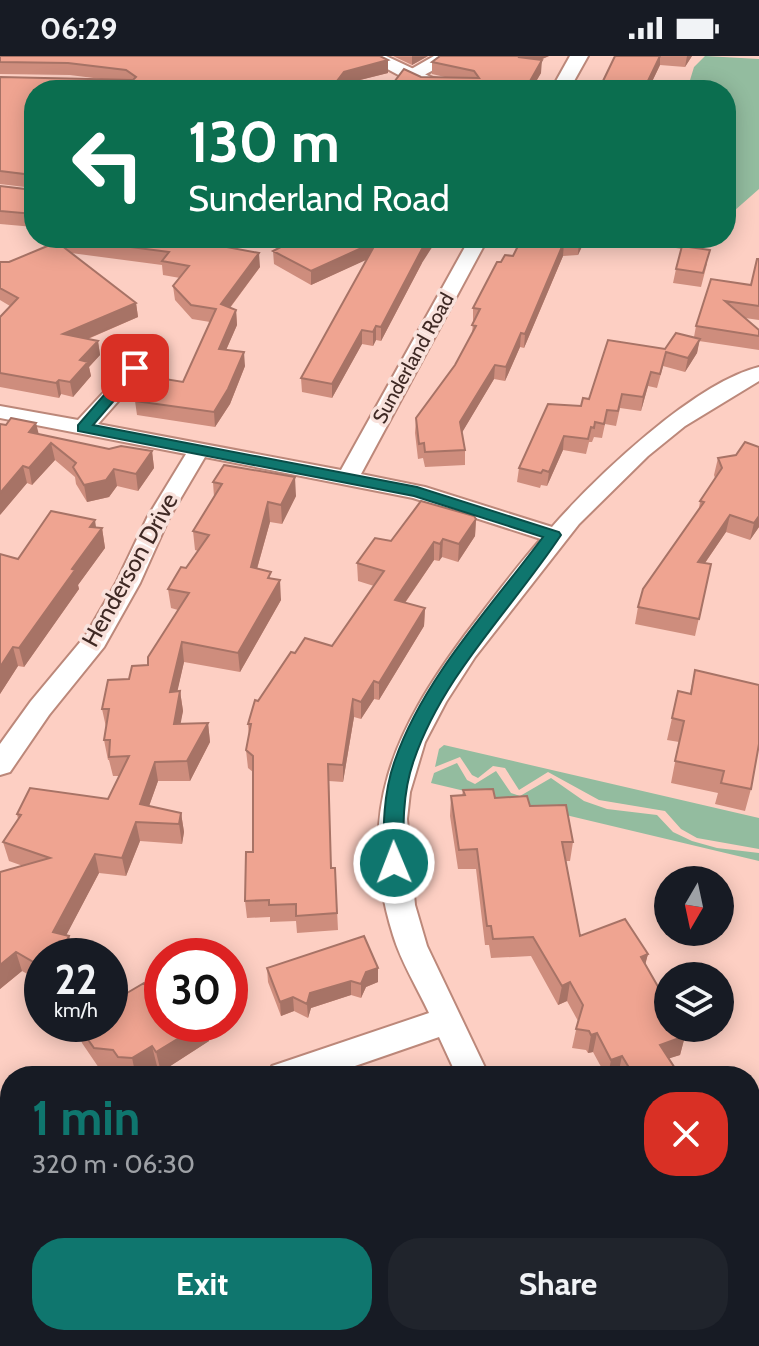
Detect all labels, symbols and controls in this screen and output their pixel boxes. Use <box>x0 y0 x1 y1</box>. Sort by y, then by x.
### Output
text: 06:29 <box>40 10 117 47</box>
text: 130 m <box>188 108 340 176</box>
icon: left <box>56 112 160 216</box>
text: Sunderland Road <box>188 176 450 220</box>
street label: Sunderland Road <box>367 289 459 427</box>
pin <box>101 334 169 402</box>
icon: arrive <box>113 346 157 390</box>
street label: Henderson Drive <box>75 488 184 652</box>
position arrow <box>352 821 436 905</box>
north arrow <box>654 866 734 946</box>
map controls <box>654 866 734 1042</box>
speed limit sign: 30 <box>144 938 248 1042</box>
text: 22 <box>55 955 97 1004</box>
button: layers <box>654 962 734 1042</box>
text: km/h <box>54 998 98 1022</box>
text: 1 min <box>32 1089 140 1147</box>
button: close <box>644 1092 728 1176</box>
text: 320 m · 06:30 <box>32 1148 195 1180</box>
button: Exit <box>32 1238 372 1330</box>
button: Share <box>388 1238 728 1330</box>

